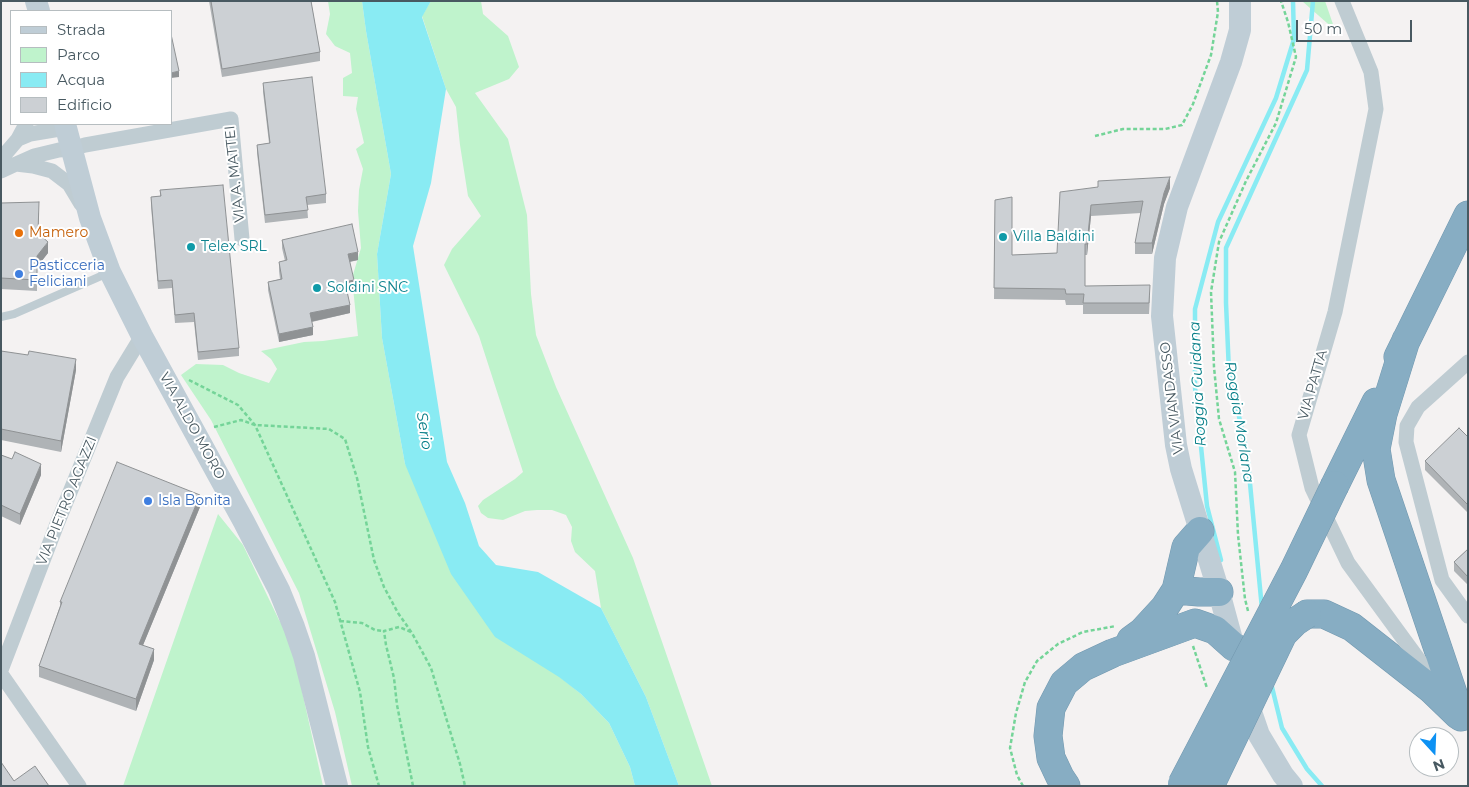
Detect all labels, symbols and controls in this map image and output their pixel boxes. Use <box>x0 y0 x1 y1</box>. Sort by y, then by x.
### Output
legend <box>10 10 172 125</box>
scale bar <box>1299 10 1415 42</box>
text: 50 m <box>1304 19 1342 38</box>
text: Strada <box>57 20 106 39</box>
text: Parco <box>57 45 100 64</box>
text: Acqua <box>57 70 105 89</box>
text: Edificio <box>57 95 112 114</box>
street label: VIA A. MATTEI <box>222 125 248 223</box>
place label: Mamero <box>29 225 88 241</box>
marker: Mamero <box>13 227 25 239</box>
place label: Villa Baldini <box>1013 229 1095 245</box>
marker: Villa Baldini <box>997 231 1009 243</box>
place label: Telex SRL <box>201 239 267 255</box>
marker: Telex SRL <box>185 241 197 253</box>
place label: Pasticceria Feliciani <box>29 258 105 290</box>
marker: Pasticceria Feliciani <box>13 268 25 280</box>
place label: Soldini SNC <box>327 280 408 296</box>
marker: Soldini SNC <box>311 282 323 294</box>
water label: Roggia Guidana <box>1186 321 1210 447</box>
street label: VIA VIANDASSO <box>1157 341 1187 455</box>
street label: VIA PATTA <box>1295 348 1331 422</box>
water label: Roggia Morlana <box>1220 360 1258 484</box>
street label: VIA ALDO MORO <box>156 370 228 482</box>
water label: Serio <box>412 411 436 451</box>
street label: VIA PIETRO AGAZZI <box>33 434 101 568</box>
place label: Isla Bonita <box>158 493 231 509</box>
marker: Isla Bonita <box>142 495 154 507</box>
north arrow <box>1409 727 1459 777</box>
text: N <box>1430 755 1447 776</box>

